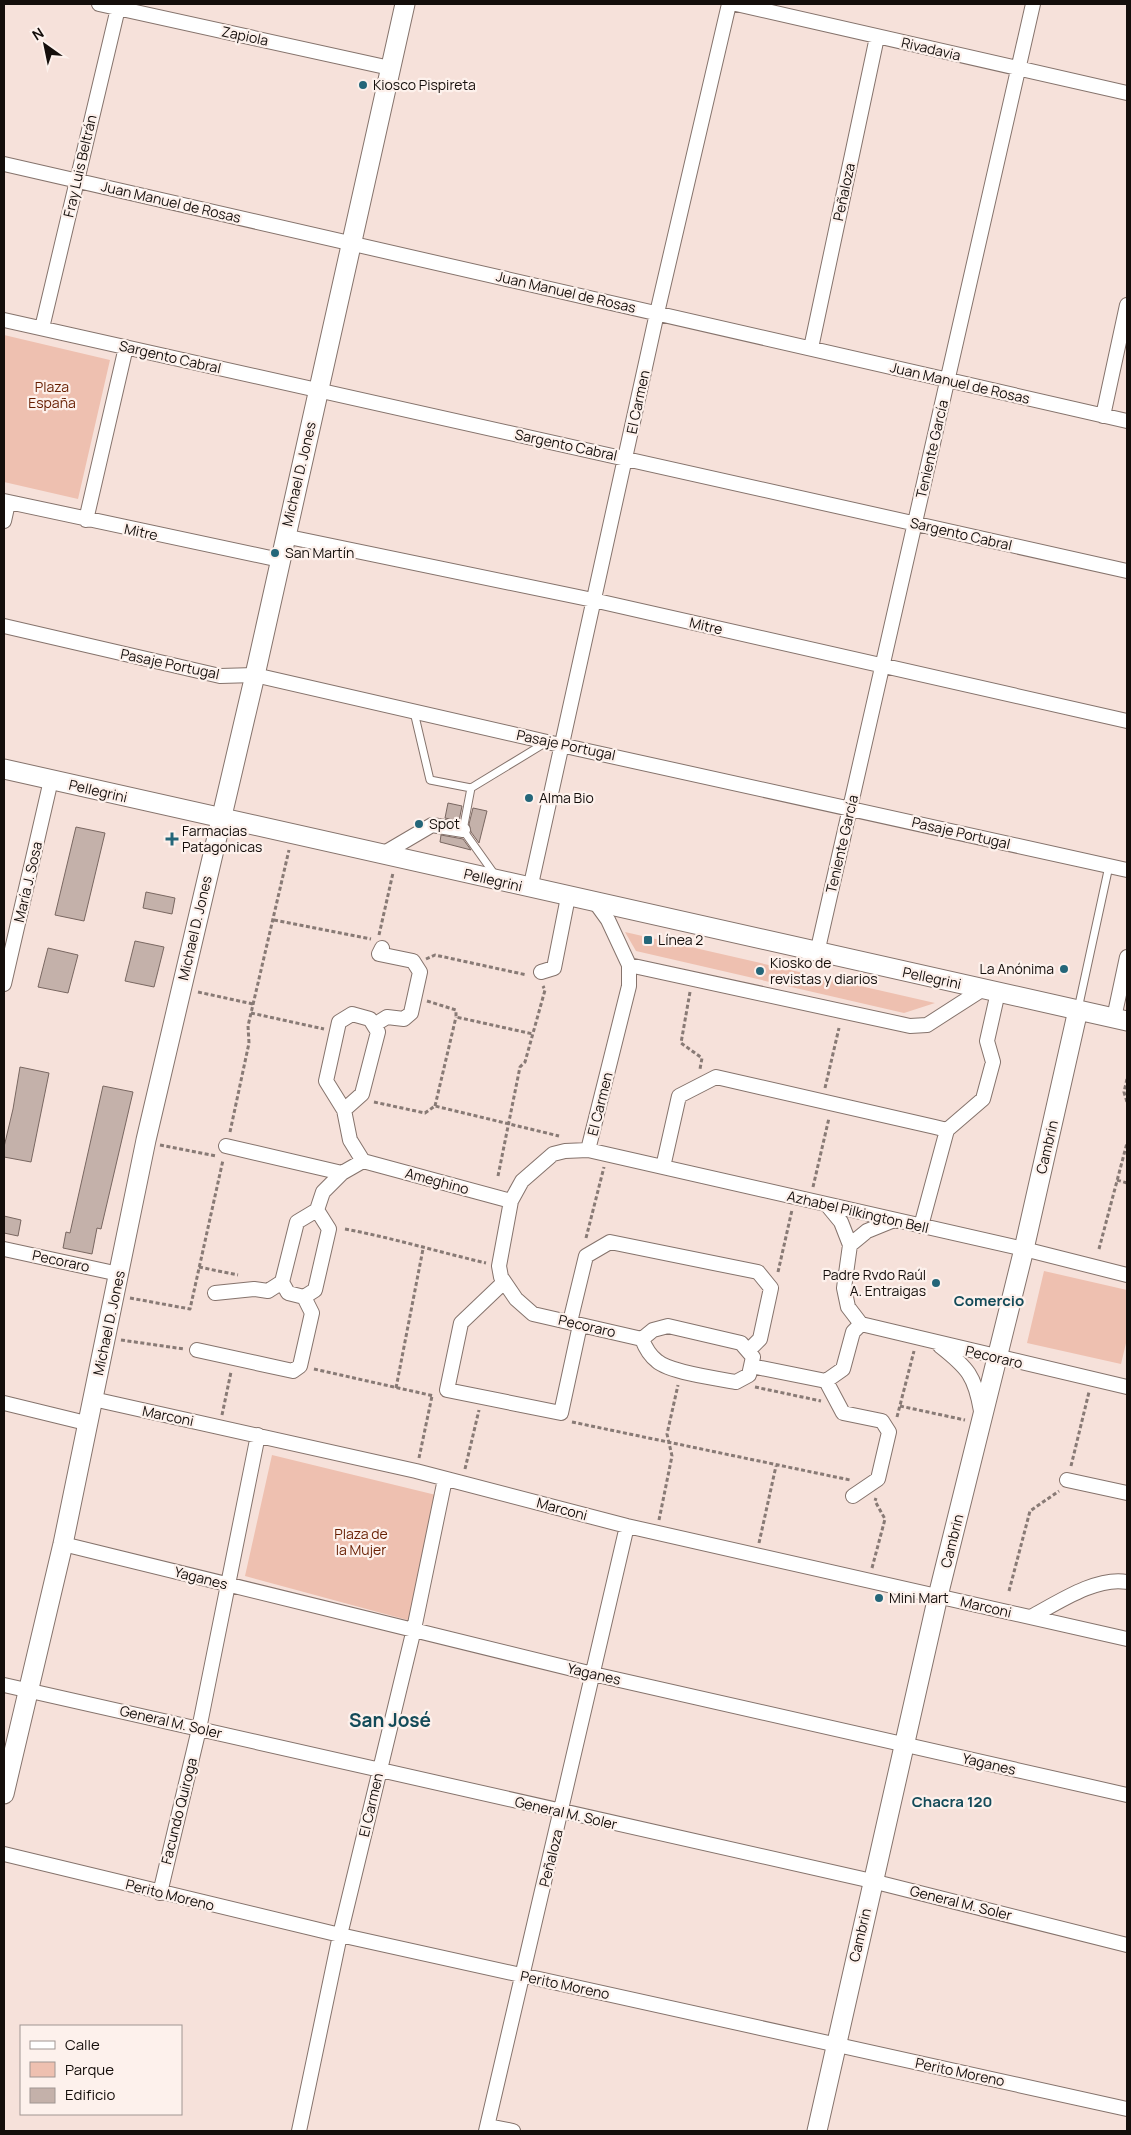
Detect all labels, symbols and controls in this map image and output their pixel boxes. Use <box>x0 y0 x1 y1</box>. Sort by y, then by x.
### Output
north arrow <box>20 20 70 70</box>
street label: Zapiola <box>220 21 270 50</box>
text: N <box>28 23 47 44</box>
street label: Rivadavia <box>899 32 963 65</box>
place label: Kiosco Pispireta <box>373 75 476 94</box>
marker: Kiosco Pispireta <box>357 79 369 91</box>
street label: Fray Luis Beltrán <box>58 113 101 219</box>
street label: Peñaloza <box>828 161 859 223</box>
street label: Juan Manuel de Rosas <box>99 176 243 227</box>
street label: Juan Manuel de Rosas <box>494 266 638 317</box>
street label: Sargento Cabral <box>117 336 223 377</box>
street label: Juan Manuel de Rosas <box>888 357 1032 408</box>
street label: El Carmen <box>621 368 654 436</box>
park label: Plaza España <box>28 377 76 412</box>
street label: Teniente García <box>911 398 952 500</box>
street label: Michael D. Jones <box>277 420 320 528</box>
street label: Sargento Cabral <box>513 424 619 465</box>
street label: Sargento Cabral <box>908 513 1014 554</box>
street label: Mitre <box>123 519 160 544</box>
place label: San Martín <box>285 543 354 562</box>
marker: San Martín <box>269 547 281 559</box>
street label: Mitre <box>688 612 725 639</box>
street label: Pasaje Portugal <box>119 644 221 683</box>
street label: Pasaje Portugal <box>515 725 617 764</box>
street label: Pellegrini <box>67 775 129 806</box>
place label: Alma Bio <box>539 788 594 807</box>
marker: Alma Bio <box>523 792 535 804</box>
street label: Teniente García <box>821 793 862 895</box>
street label: Pasaje Portugal <box>910 812 1012 853</box>
place label: Spot <box>429 814 460 833</box>
marker: Spot <box>413 818 425 830</box>
place label: Farmacias Patagonicas <box>182 821 262 856</box>
marker: Farmacias Patagonicas <box>166 833 178 845</box>
street label: María J. Sosa <box>9 840 46 924</box>
street label: Pellegrini <box>462 864 524 895</box>
street label: Michael D. Jones <box>173 874 216 982</box>
place label: Línea 2 <box>658 930 703 949</box>
marker: Línea 2 <box>642 934 654 946</box>
place label: Kiosko de revistas y diarios <box>770 953 877 988</box>
place label: La Anónima <box>980 959 1054 978</box>
street label: Pellegrini <box>901 962 963 993</box>
marker: La Anónima <box>1058 963 1070 975</box>
marker: Kiosko de revistas y diarios <box>754 965 766 977</box>
street label: El Carmen <box>582 1070 617 1138</box>
street label: Cambrin <box>1031 1118 1062 1176</box>
street label: Ameghino <box>403 1163 471 1198</box>
street label: Azhabel Pilkington Bell <box>785 1186 931 1237</box>
street label: Pecoraro <box>31 1245 92 1276</box>
place label: Padre Rvdo Raúl A. Entraigas <box>823 1265 926 1300</box>
street label: Michael D. Jones <box>88 1269 129 1377</box>
marker: Padre Rvdo Raúl A. Entraigas <box>930 1277 942 1289</box>
district label: Comercio <box>954 1290 1024 1311</box>
street label: Pecoraro <box>557 1310 618 1341</box>
street label: Pecoraro <box>964 1341 1025 1372</box>
street label: Marconi <box>141 1401 195 1430</box>
street label: Marconi <box>535 1493 590 1524</box>
street label: Cambrin <box>936 1512 967 1570</box>
park label: Plaza de la Mujer <box>334 1524 388 1559</box>
street label: Yaganes <box>172 1562 230 1593</box>
place label: Mini Mart <box>889 1588 949 1607</box>
street label: Marconi <box>959 1591 1014 1622</box>
marker: Mini Mart <box>873 1592 885 1604</box>
street label: Yaganes <box>566 1658 623 1689</box>
street label: General M. Soler <box>118 1701 224 1743</box>
district label: San José <box>349 1707 431 1733</box>
street label: Yaganes <box>961 1748 1018 1779</box>
street label: Facundo Quiroga <box>156 1756 201 1866</box>
street label: El Carmen <box>354 1771 387 1839</box>
district label: Chacra 120 <box>912 1791 992 1812</box>
street label: General M. Soler <box>513 1792 619 1834</box>
street label: Peñaloza <box>534 1827 567 1889</box>
street label: Perito Moreno <box>124 1874 216 1915</box>
street label: General M. Soler <box>908 1881 1014 1924</box>
street label: Cambrin <box>844 1906 875 1964</box>
street label: Perito Moreno <box>519 1966 611 2003</box>
legend <box>20 2025 182 2115</box>
text: Calle <box>65 2034 100 2055</box>
street label: Perito Moreno <box>914 2053 1006 2090</box>
text: Parque <box>65 2059 114 2080</box>
text: Edificio <box>65 2084 116 2105</box>

